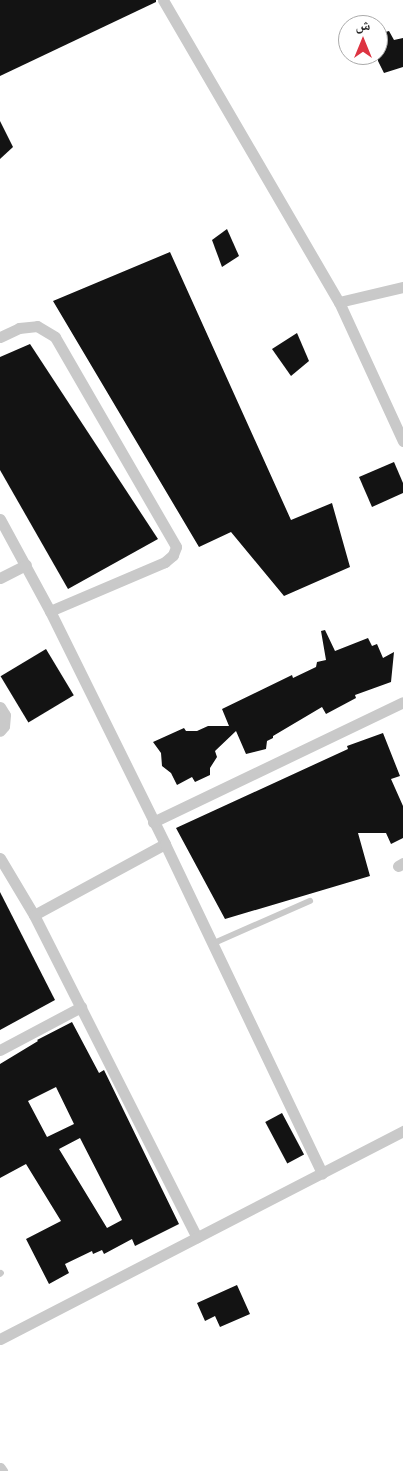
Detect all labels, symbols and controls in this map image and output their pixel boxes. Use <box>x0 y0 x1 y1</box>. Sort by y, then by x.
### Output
north arrow <box>338 15 388 65</box>
text: ش <box>356 17 370 34</box>

